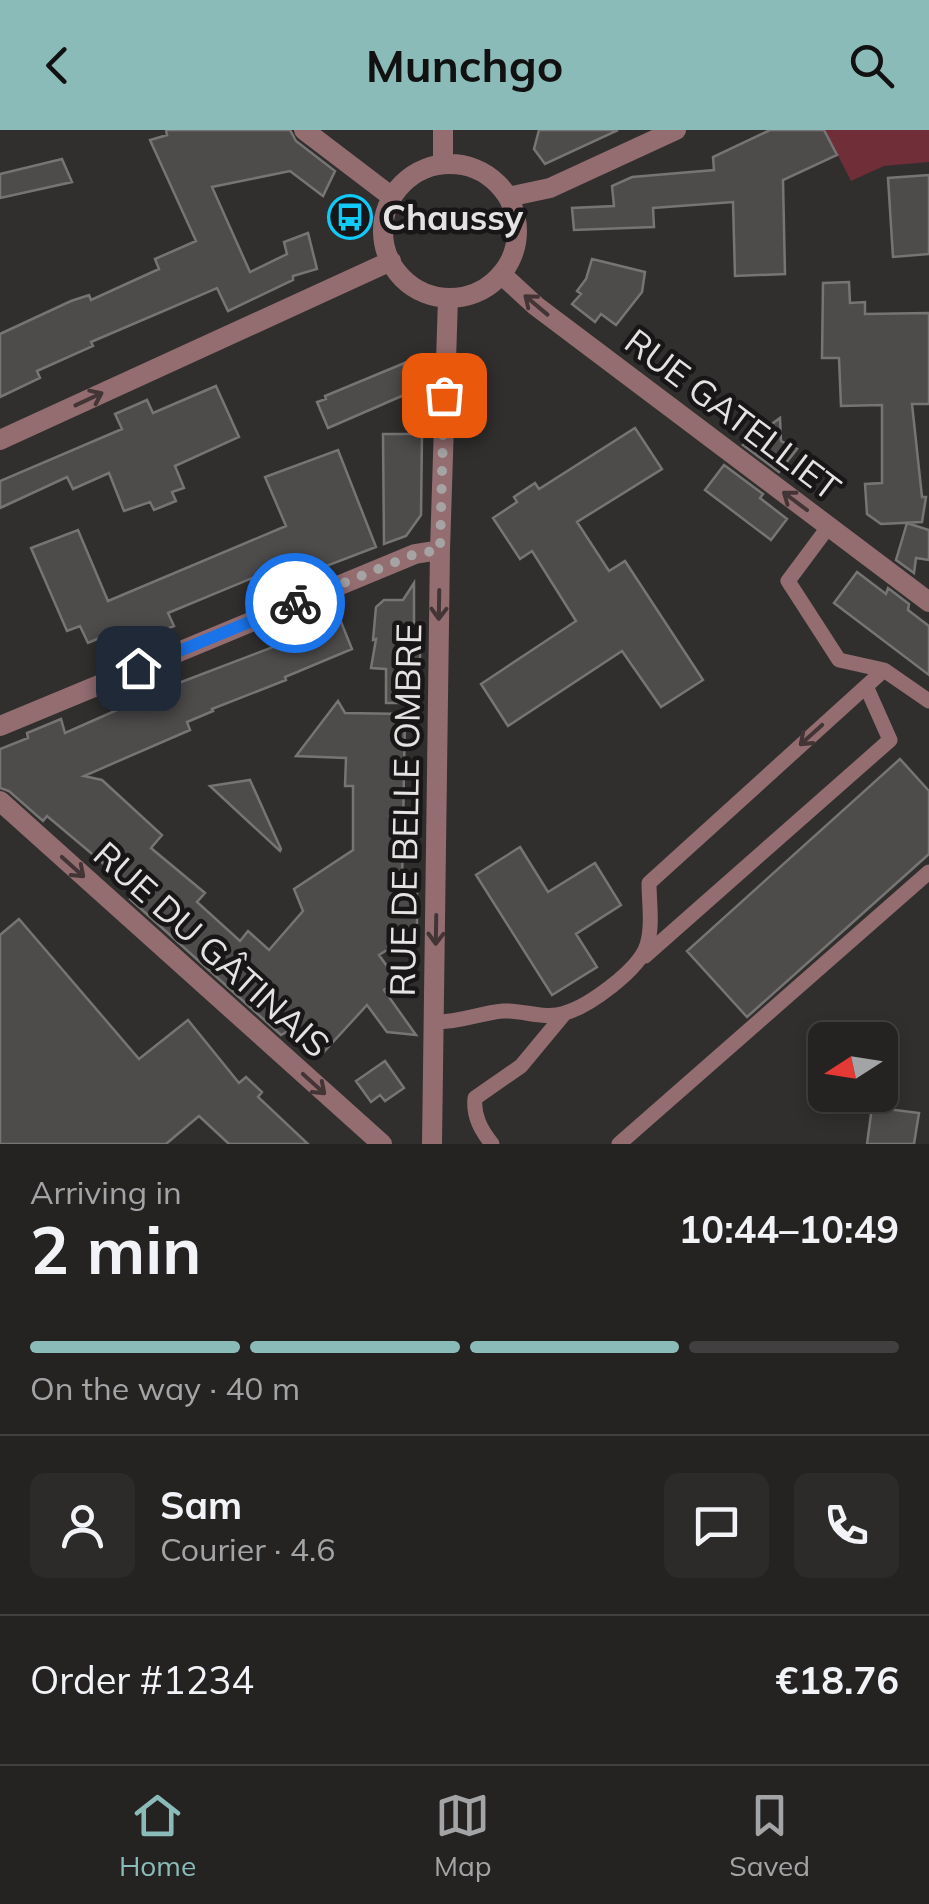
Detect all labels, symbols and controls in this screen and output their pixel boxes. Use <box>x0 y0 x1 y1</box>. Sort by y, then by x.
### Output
text: Munchgo <box>366 37 563 93</box>
icon: back <box>30 38 85 93</box>
icon: search <box>844 38 899 93</box>
bus stop icon: Chaussy <box>327 194 373 240</box>
place label: Chaussy <box>382 195 524 239</box>
one-way arrow <box>524 294 549 317</box>
street label: RUE GATELLIET <box>617 319 849 509</box>
pin <box>402 353 487 438</box>
icon: bag <box>417 368 472 423</box>
one-way arrow <box>73 389 103 408</box>
one-way arrow <box>782 491 809 512</box>
courier <box>245 553 345 653</box>
icon: bike <box>268 576 323 631</box>
one-way arrow <box>430 588 449 620</box>
street label: RUE DE BELLE OMBRE <box>380 623 430 997</box>
pin <box>96 626 181 711</box>
icon: home <box>111 641 166 696</box>
one-way arrow <box>799 724 824 747</box>
street label: RUE DU GÂTINAIS <box>85 832 339 1066</box>
one-way arrow <box>60 855 85 878</box>
one-way arrow <box>426 912 446 945</box>
north arrow <box>808 1022 898 1112</box>
map controls <box>808 1022 898 1112</box>
one-way arrow <box>301 1072 326 1095</box>
text: Arriving in <box>30 1172 182 1212</box>
text: 10:44–10:49 <box>679 1205 899 1253</box>
text: 2 min <box>30 1209 201 1290</box>
text: On the way · 40 m <box>30 1368 300 1408</box>
button: person <box>30 1473 135 1578</box>
button: chat <box>664 1473 769 1578</box>
button: phone <box>794 1473 899 1578</box>
text: Sam <box>160 1481 242 1529</box>
text: Courier · 4.6 <box>160 1529 336 1569</box>
text: Order #1234 <box>30 1656 254 1704</box>
text: €18.76 <box>776 1656 899 1704</box>
tab: Home <box>119 1788 196 1883</box>
tab: Map <box>434 1788 492 1883</box>
tab: Saved <box>729 1788 810 1883</box>

